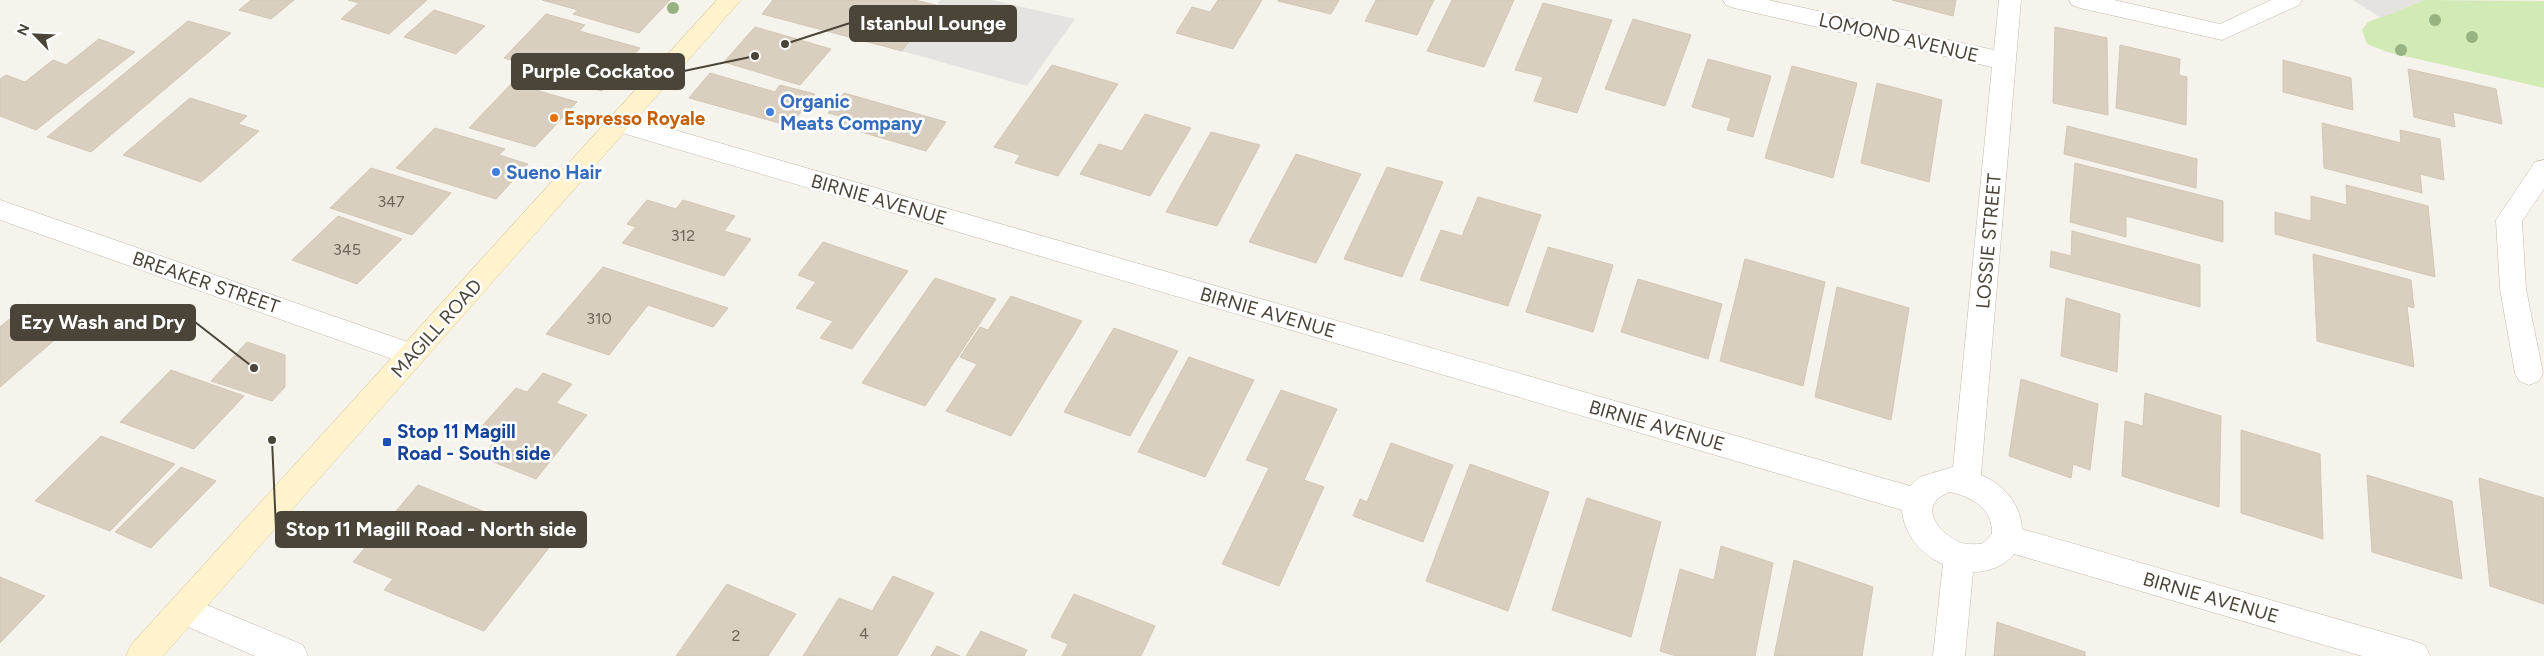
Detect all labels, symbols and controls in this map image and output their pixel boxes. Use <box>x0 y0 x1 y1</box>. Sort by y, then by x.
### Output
callout: Istanbul Lounge <box>850 6 1016 41</box>
street label: LOMOND AVENUE <box>1817 8 1981 67</box>
north arrow <box>10 10 60 60</box>
text: Istanbul Lounge <box>860 11 1006 35</box>
text: N <box>14 22 34 38</box>
callout: Purple Cockatoo <box>512 54 684 89</box>
text: Purple Cockatoo <box>522 59 675 83</box>
place label: Organic Meats Company <box>780 90 922 135</box>
marker: Organic Meats Company <box>764 106 776 118</box>
place label: Espresso Royale <box>564 107 706 130</box>
marker: Espresso Royale <box>548 112 560 124</box>
place label: Sueno Hair <box>506 161 602 184</box>
marker: Sueno Hair <box>490 166 502 178</box>
street label: BIRNIE AVENUE <box>808 169 949 230</box>
street label: LOSSIE STREET <box>1971 172 2006 310</box>
house number: 347 <box>377 192 405 211</box>
house number: 312 <box>671 226 695 245</box>
house number: 345 <box>333 240 361 259</box>
street label: BREAKER STREET <box>129 247 283 319</box>
street label: MAGILL ROAD <box>386 274 487 382</box>
street label: BIRNIE AVENUE <box>1197 282 1338 343</box>
callout: Ezy Wash and Dry <box>11 305 195 340</box>
house number: 310 <box>586 309 612 328</box>
text: Ezy Wash and Dry <box>21 310 186 334</box>
street label: BIRNIE AVENUE <box>1586 395 1727 456</box>
place label: Stop 11 Magill Road - South side <box>397 420 551 465</box>
marker: Stop 11 Magill Road - South side <box>381 436 393 448</box>
callout: Stop 11 Magill Road - North side <box>276 512 586 547</box>
text: Stop 11 Magill Road - North side <box>286 517 576 541</box>
street label: BIRNIE AVENUE <box>2140 567 2281 628</box>
house number: 4 <box>859 624 869 643</box>
house number: 2 <box>732 626 740 645</box>

